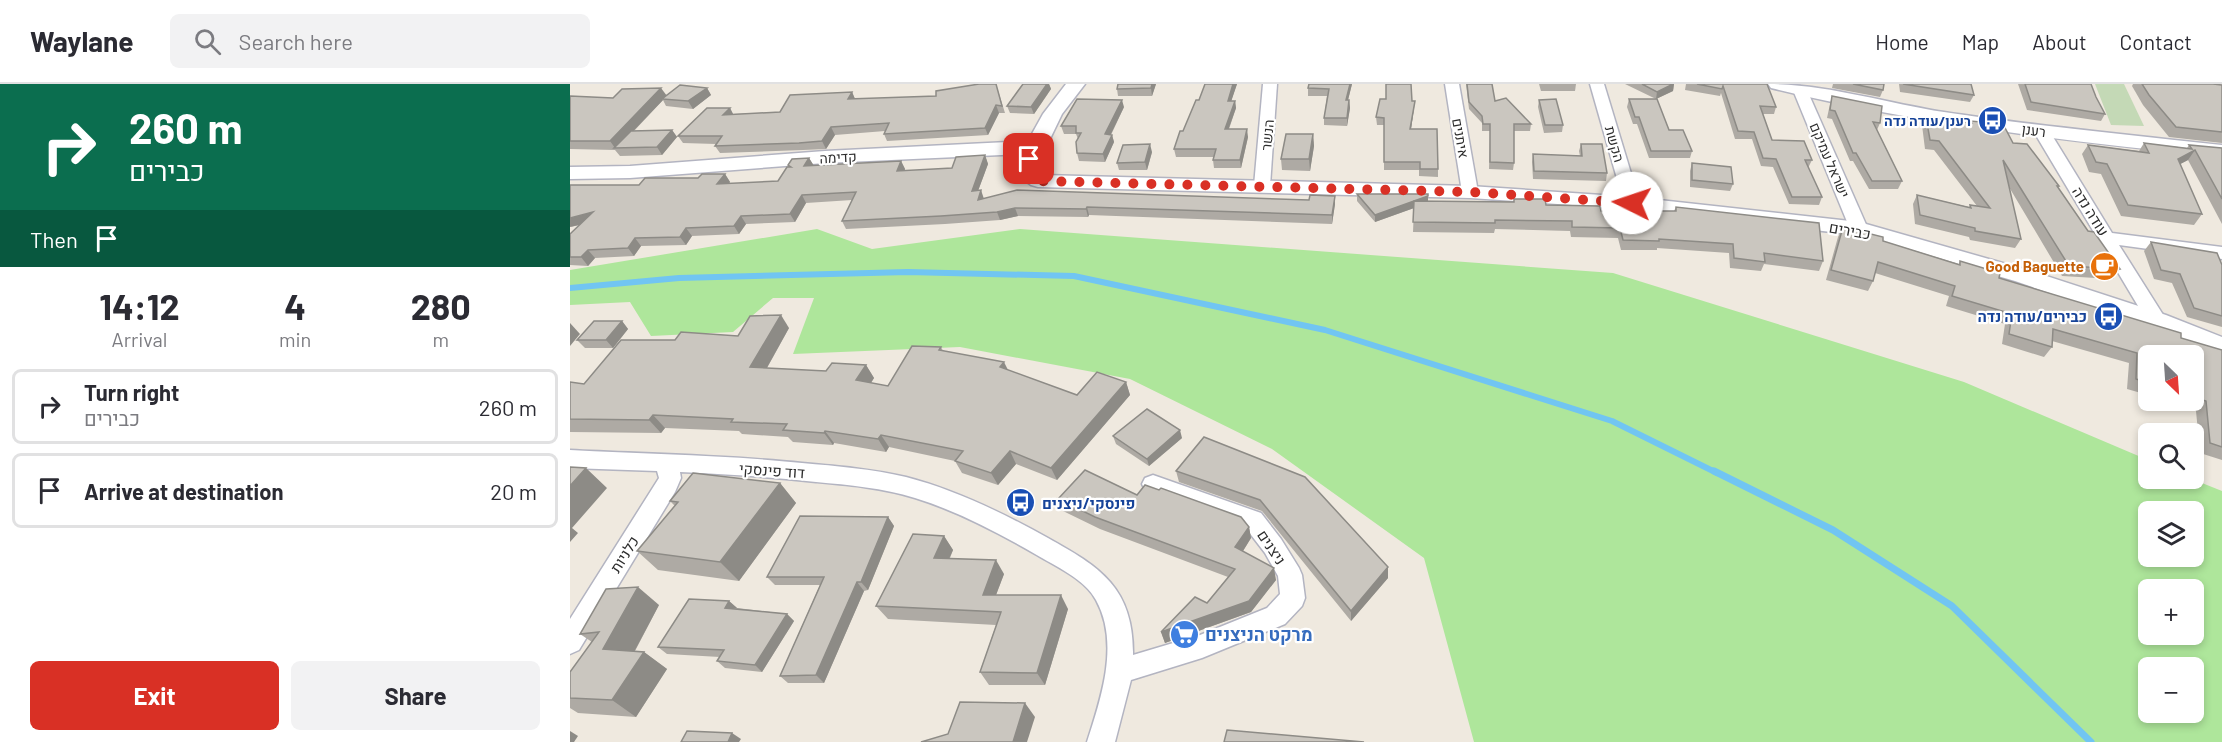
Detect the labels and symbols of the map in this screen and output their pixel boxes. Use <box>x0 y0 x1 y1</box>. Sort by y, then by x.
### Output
bus stop icon: רענן/עודה נדה <box>1976 104 2008 136</box>
place label: רענן/עודה נדה <box>1884 112 1971 129</box>
street label: איתנים <box>1449 117 1473 159</box>
street label: הנשר <box>1257 119 1277 151</box>
street label: ישראל עמיקם <box>1807 120 1853 200</box>
street label: רענן <box>2021 120 2047 140</box>
street label: הקשת <box>1602 124 1628 164</box>
pin <box>1003 133 1054 184</box>
street label: קדימה <box>819 148 857 166</box>
position arrow <box>1600 171 1664 235</box>
street label: עודה נדה <box>2069 183 2113 239</box>
street label: כבירים <box>1828 217 1872 243</box>
cafe icon: Good Baguette <box>2089 250 2121 282</box>
place label: Good Baguette <box>1985 257 2084 275</box>
bus stop icon: כבירים/עודה נדה <box>2092 300 2124 332</box>
place label: כבירים/עודה נדה <box>1977 307 2087 325</box>
north arrow <box>2138 345 2204 411</box>
street label: דוד פינסקי <box>739 459 806 481</box>
bus stop icon: פינסקי/ניצנים <box>1005 487 1037 519</box>
place label: פינסקי/ניצנים <box>1042 494 1135 512</box>
street label: ניצנים <box>1254 526 1290 568</box>
street label: כלניות <box>606 532 642 576</box>
supermarket icon: מרקט הניצנים <box>1168 618 1200 650</box>
place label: מרקט הניצנים <box>1205 623 1313 645</box>

